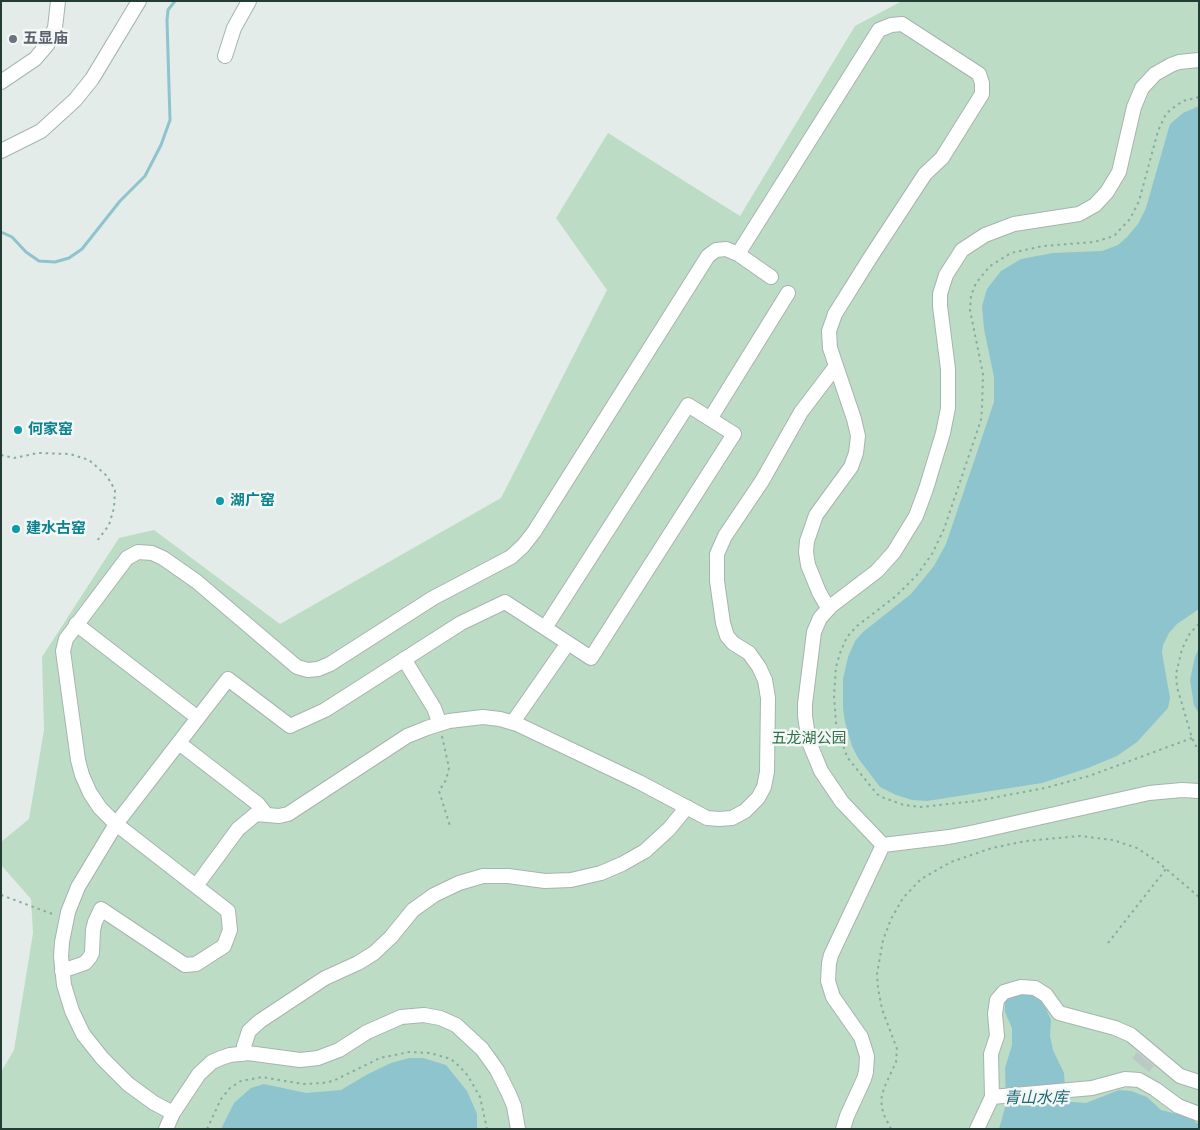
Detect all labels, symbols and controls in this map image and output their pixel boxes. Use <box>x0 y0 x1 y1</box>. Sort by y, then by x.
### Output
place label: 五显庙 <box>23 30 68 48</box>
marker: 五显庙 <box>7 33 19 45</box>
place label: 何家窑 <box>28 421 73 439</box>
marker: 何家窑 <box>12 424 24 436</box>
place label: 湖广窑 <box>230 492 275 510</box>
marker: 湖广窑 <box>214 495 226 507</box>
place label: 建水古窑 <box>26 520 86 538</box>
marker: 建水古窑 <box>10 523 22 535</box>
park label: 五龙湖公园 <box>772 730 846 748</box>
water label: 青山水库 <box>1004 1088 1068 1108</box>

